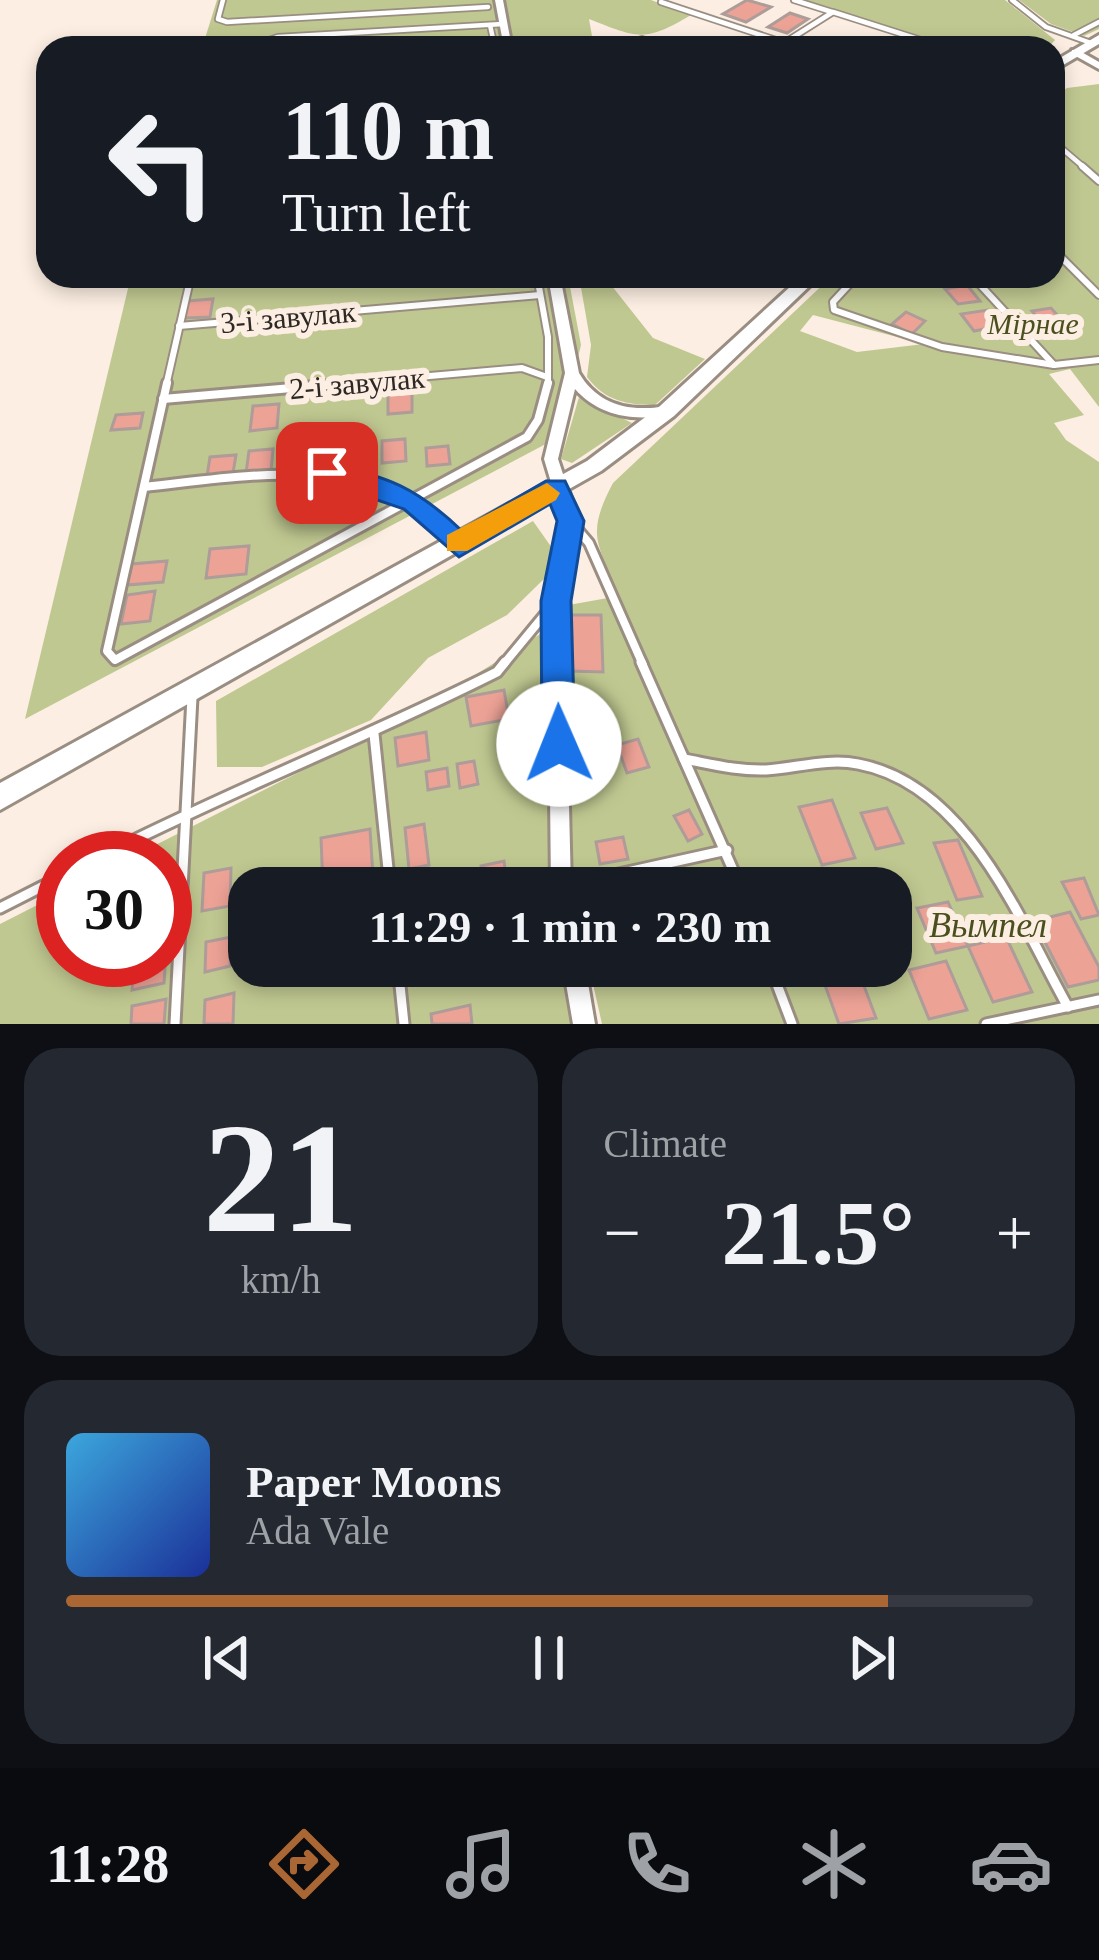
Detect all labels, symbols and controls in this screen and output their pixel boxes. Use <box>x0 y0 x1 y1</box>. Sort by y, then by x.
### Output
icon: left <box>84 84 240 240</box>
text: 110 m <box>282 84 494 177</box>
text: Turn left <box>282 183 471 243</box>
street label: 3-і завулак <box>219 295 357 339</box>
park label: Мірнае <box>986 307 1079 340</box>
street label: 2-і завулак <box>288 361 426 405</box>
pin <box>276 422 378 524</box>
icon: arrive <box>294 440 360 506</box>
position arrow <box>496 681 622 807</box>
speed limit sign: 30 <box>36 831 192 987</box>
text: 11:29 · 1 min · 230 m <box>369 902 771 952</box>
park label: Вымпел <box>929 905 1047 945</box>
text: 21 <box>203 1092 359 1265</box>
text: Climate <box>604 1122 727 1165</box>
text: 21.5° <box>722 1184 915 1283</box>
text: − <box>604 1196 641 1269</box>
text: + <box>996 1196 1033 1269</box>
text: km/h <box>241 1258 321 1301</box>
text: Paper Moons <box>246 1457 501 1507</box>
text: Ada Vale <box>246 1509 389 1552</box>
icon: previous <box>194 1625 260 1691</box>
icon: pause <box>516 1625 582 1691</box>
icon: next <box>839 1625 905 1691</box>
icon: directions <box>262 1822 346 1906</box>
icon: music <box>439 1822 523 1906</box>
icon: phone <box>615 1822 699 1906</box>
icon: climate <box>792 1822 876 1906</box>
icon: car <box>969 1822 1053 1906</box>
text: 11:28 <box>46 1834 169 1894</box>

